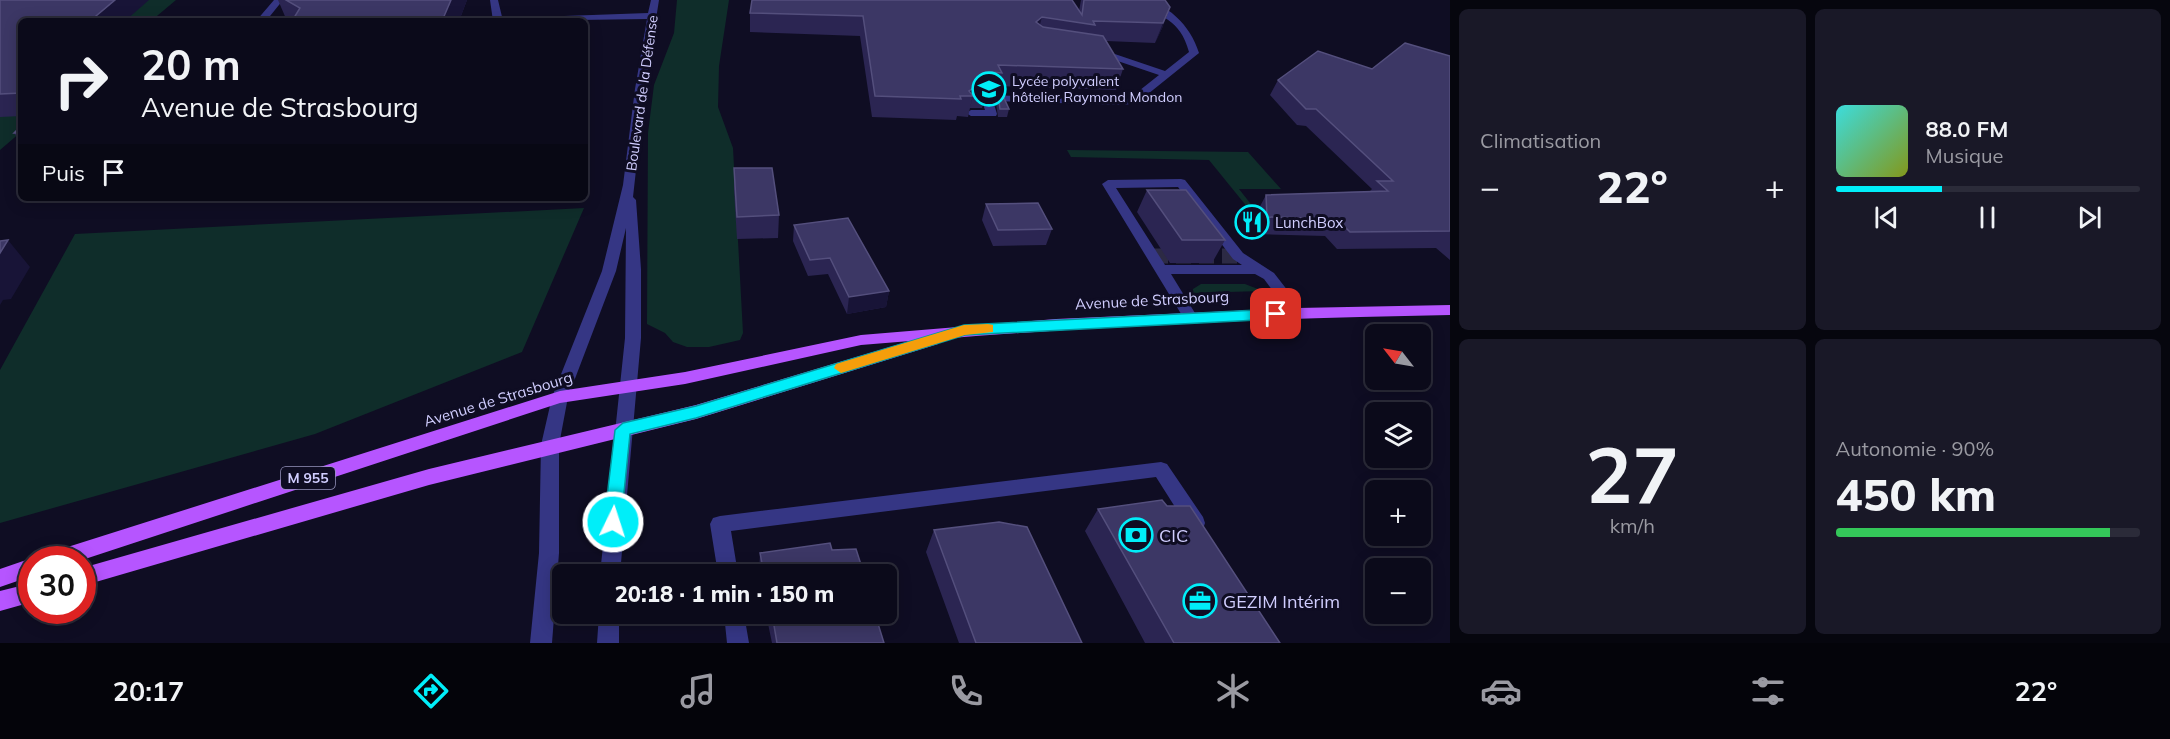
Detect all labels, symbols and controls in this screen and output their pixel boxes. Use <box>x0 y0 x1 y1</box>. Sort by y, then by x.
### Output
street label: Boulevard de la Défense <box>622 14 662 172</box>
text: 20 m <box>141 38 241 91</box>
icon: right <box>42 42 120 120</box>
school or university icon: Lycée polyvalent hôtelier Raymond Mondon <box>971 71 1007 107</box>
place label: Lycée polyvalent hôtelier Raymond Mondon <box>1012 72 1182 106</box>
text: Avenue de Strasbourg <box>141 90 419 124</box>
text: 88.0 FM <box>1926 115 2008 143</box>
text: Climatisation <box>1480 128 1601 153</box>
text: Musique <box>1926 143 2003 168</box>
icon: arrive <box>97 156 130 189</box>
text: 22° <box>1597 158 1668 214</box>
text: Puis <box>42 159 85 187</box>
text: − <box>1480 166 1500 207</box>
text: + <box>1765 166 1785 207</box>
icon: previous <box>1870 201 1903 234</box>
icon: pause <box>1971 201 2004 234</box>
icon: next <box>2073 201 2106 234</box>
restaurant icon: LunchBox <box>1234 204 1270 240</box>
place label: LunchBox <box>1275 213 1343 232</box>
street label: Avenue de Strasbourg <box>1074 286 1230 314</box>
pin <box>1250 288 1301 339</box>
icon: arrive <box>1259 297 1292 330</box>
north arrow <box>1365 324 1431 390</box>
map controls <box>1365 324 1431 624</box>
street label: Avenue de Strasbourg <box>421 367 575 431</box>
button: layers <box>1365 402 1431 468</box>
text: 27 <box>1585 425 1679 523</box>
text: Autonomie · 90% <box>1836 436 1994 461</box>
text: 450 km <box>1836 466 1996 522</box>
road number: M 955 <box>281 467 335 489</box>
button: + <box>1365 480 1431 546</box>
position arrow <box>581 490 645 554</box>
text: km/h <box>1610 513 1655 538</box>
bank icon: CIC <box>1118 517 1154 553</box>
place label: CIC <box>1159 524 1188 547</box>
speed limit sign: 30 <box>18 546 96 624</box>
button: − <box>1365 558 1431 624</box>
text: 20:18 · 1 min · 150 m <box>615 580 834 608</box>
office icon: GEZIM Intérim <box>1182 583 1218 619</box>
place label: GEZIM Intérim <box>1223 590 1340 613</box>
icon: directions <box>410 670 452 712</box>
icon: music <box>677 670 719 712</box>
icon: phone <box>945 670 987 712</box>
icon: climate <box>1212 670 1254 712</box>
icon: car <box>1480 670 1522 712</box>
icon: filters <box>1747 670 1789 712</box>
text: 20:17 <box>113 674 184 708</box>
text: 22° <box>2015 674 2057 708</box>

